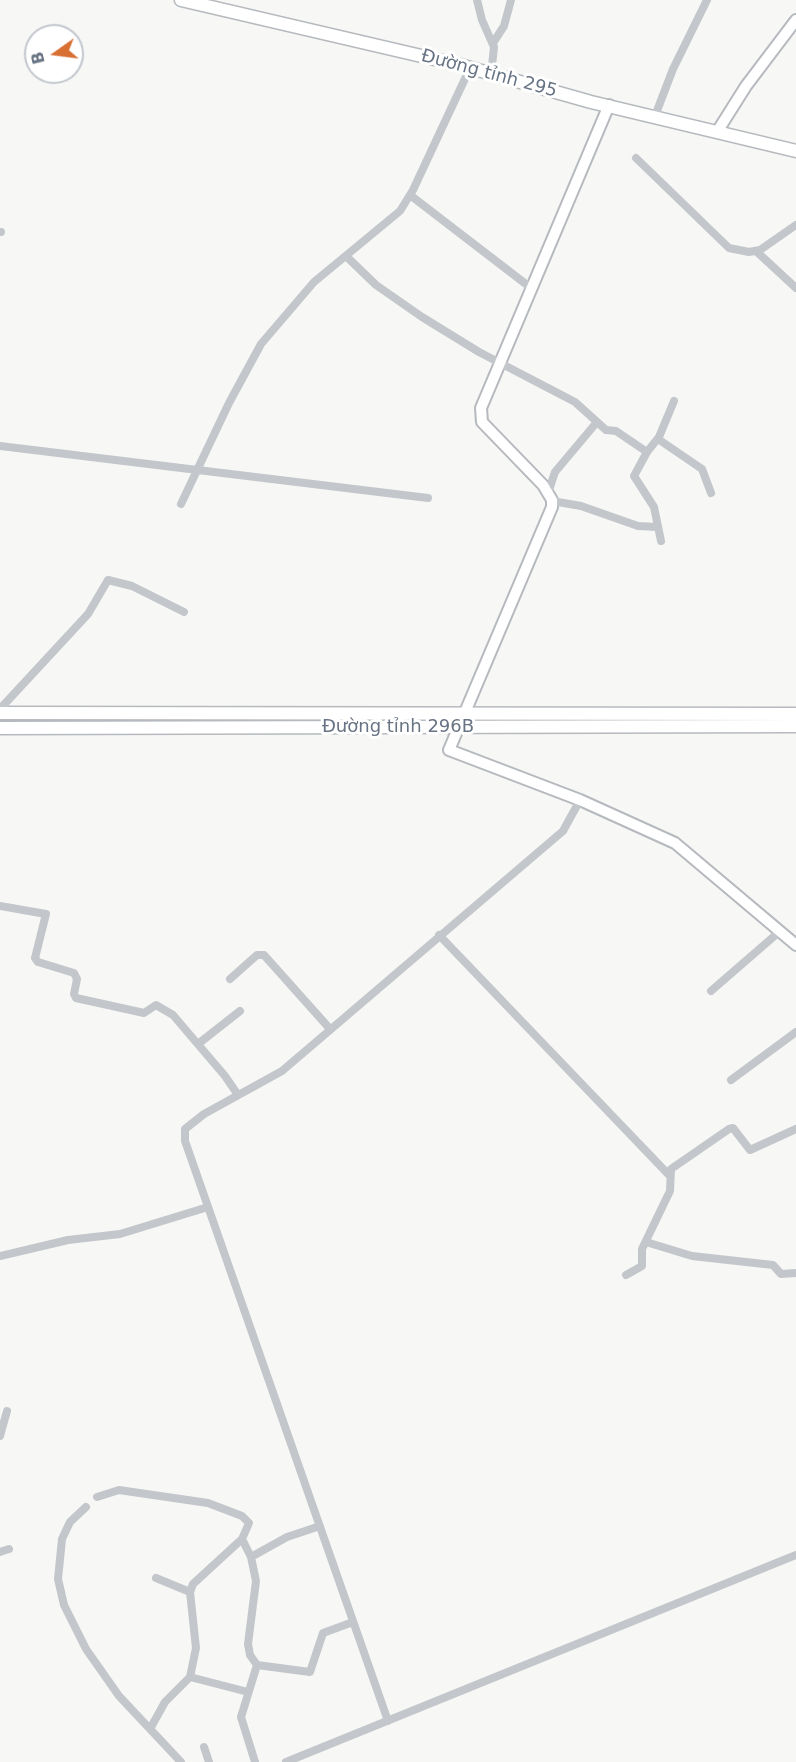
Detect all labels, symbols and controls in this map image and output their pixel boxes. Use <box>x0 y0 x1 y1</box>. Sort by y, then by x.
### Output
north arrow <box>24 24 84 84</box>
street label: Đường tỉnh 295 <box>419 45 559 103</box>
text: B <box>27 50 49 66</box>
street label: Đường tỉnh 296B <box>322 716 474 738</box>

